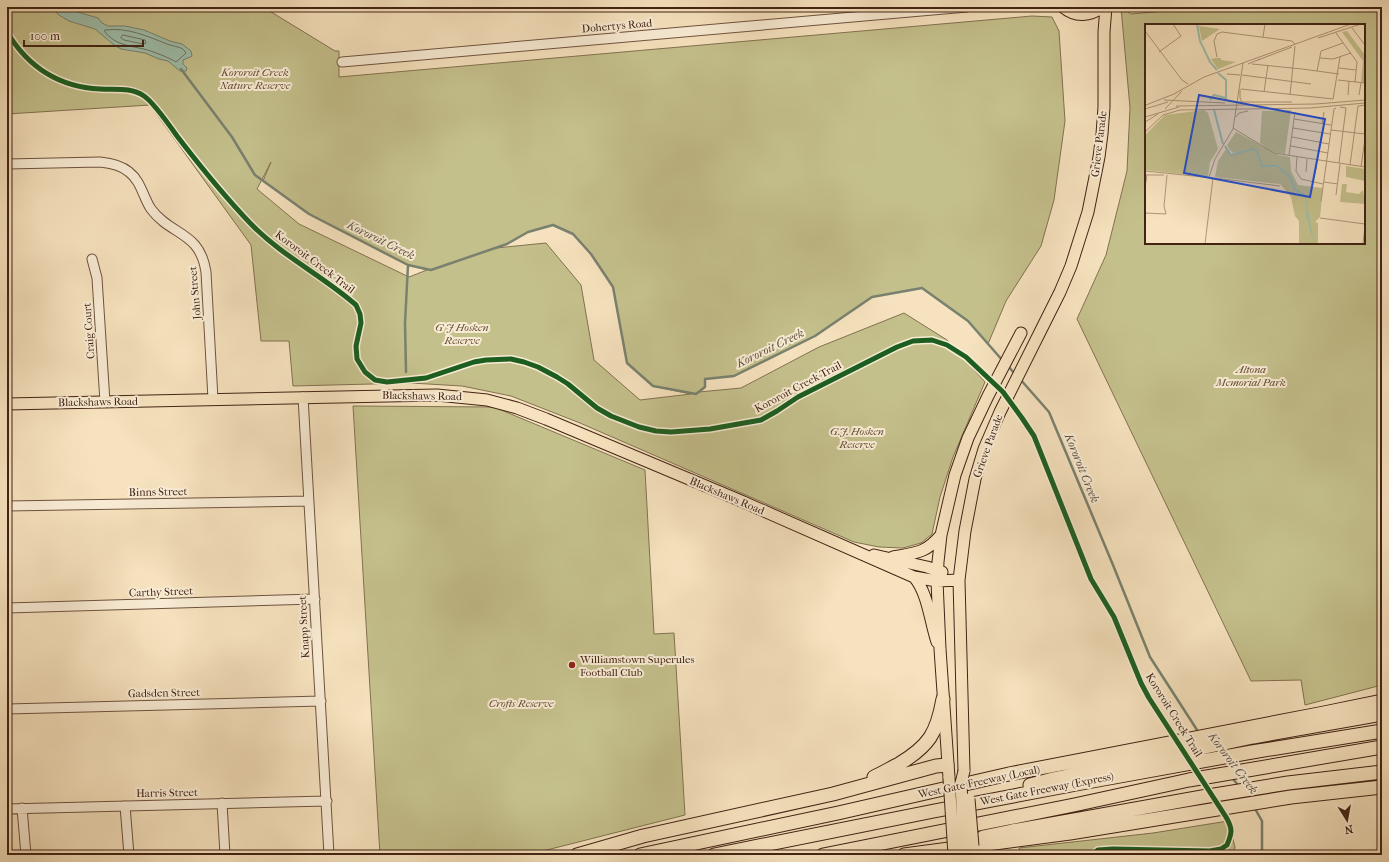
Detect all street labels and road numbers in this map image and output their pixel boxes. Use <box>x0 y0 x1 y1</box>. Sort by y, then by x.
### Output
street label: Dohertys Road <box>581 16 654 36</box>
street label: Grieve Parade <box>1088 109 1110 178</box>
street label: Kororoit Creek Trail <box>273 228 357 296</box>
street label: John Street <box>186 266 204 321</box>
street label: Craig Court <box>81 302 97 360</box>
street label: Kororoit Creek Trail <box>752 359 844 415</box>
street label: Blackshaws Road <box>382 389 463 403</box>
street label: Blackshaws Road <box>58 395 139 409</box>
street label: Grieve Parade <box>970 412 1006 480</box>
street label: Blackshaws Road <box>688 474 767 518</box>
street label: Binns Street <box>129 485 187 499</box>
street label: Carthy Street <box>129 584 193 600</box>
street label: Knapp Street <box>296 595 312 659</box>
street label: Kororoit Creek Trail <box>1143 671 1205 759</box>
street label: Gadsden Street <box>128 686 200 700</box>
street label: West Gate Freeway (Local) <box>916 763 1041 801</box>
street label: West Gate Freeway (Express) <box>978 770 1115 809</box>
street label: Harris Street <box>136 786 198 800</box>

